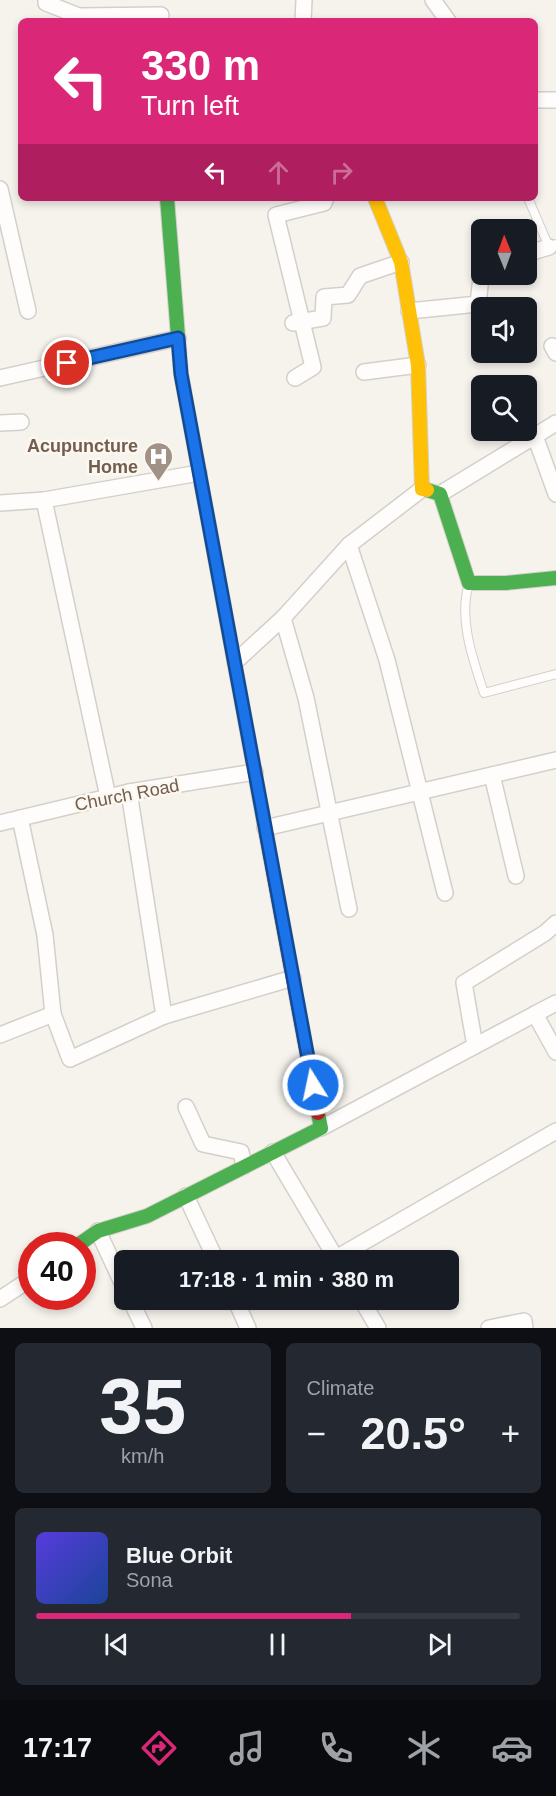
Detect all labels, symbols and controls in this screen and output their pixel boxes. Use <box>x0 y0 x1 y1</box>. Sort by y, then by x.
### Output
icon: left <box>42 42 120 120</box>
text: 330 m <box>141 42 260 89</box>
text: Turn left <box>141 91 239 121</box>
icon: left <box>199 156 232 189</box>
icon: ahead <box>262 156 295 189</box>
icon: right <box>325 156 358 189</box>
north arrow <box>471 219 537 285</box>
map controls <box>471 219 537 441</box>
button: sound <box>471 297 537 363</box>
pin <box>41 337 92 388</box>
icon: arrive <box>50 346 83 379</box>
button: search <box>471 375 537 441</box>
place label: Acupuncture Home <box>27 436 138 477</box>
hospital icon: Acupuncture Home <box>143 440 175 482</box>
street label: Church Road <box>73 775 181 815</box>
position arrow <box>281 1053 345 1117</box>
speed limit sign: 40 <box>18 1232 96 1310</box>
text: 17:18 · 1 min · 380 m <box>179 1267 394 1292</box>
text: 35 <box>99 1362 186 1450</box>
text: Climate <box>307 1377 374 1399</box>
text: 20.5° <box>360 1408 466 1459</box>
text: − <box>307 1415 326 1452</box>
text: + <box>501 1415 520 1452</box>
text: km/h <box>121 1445 164 1467</box>
text: Blue Orbit <box>126 1543 232 1568</box>
text: Sona <box>126 1569 173 1591</box>
icon: previous <box>100 1628 133 1661</box>
icon: pause <box>261 1628 294 1661</box>
icon: next <box>423 1628 456 1661</box>
icon: directions <box>138 1727 180 1769</box>
icon: music <box>226 1727 268 1769</box>
icon: phone <box>315 1727 357 1769</box>
icon: climate <box>403 1727 445 1769</box>
icon: car <box>491 1727 533 1769</box>
text: 17:17 <box>23 1733 92 1763</box>

